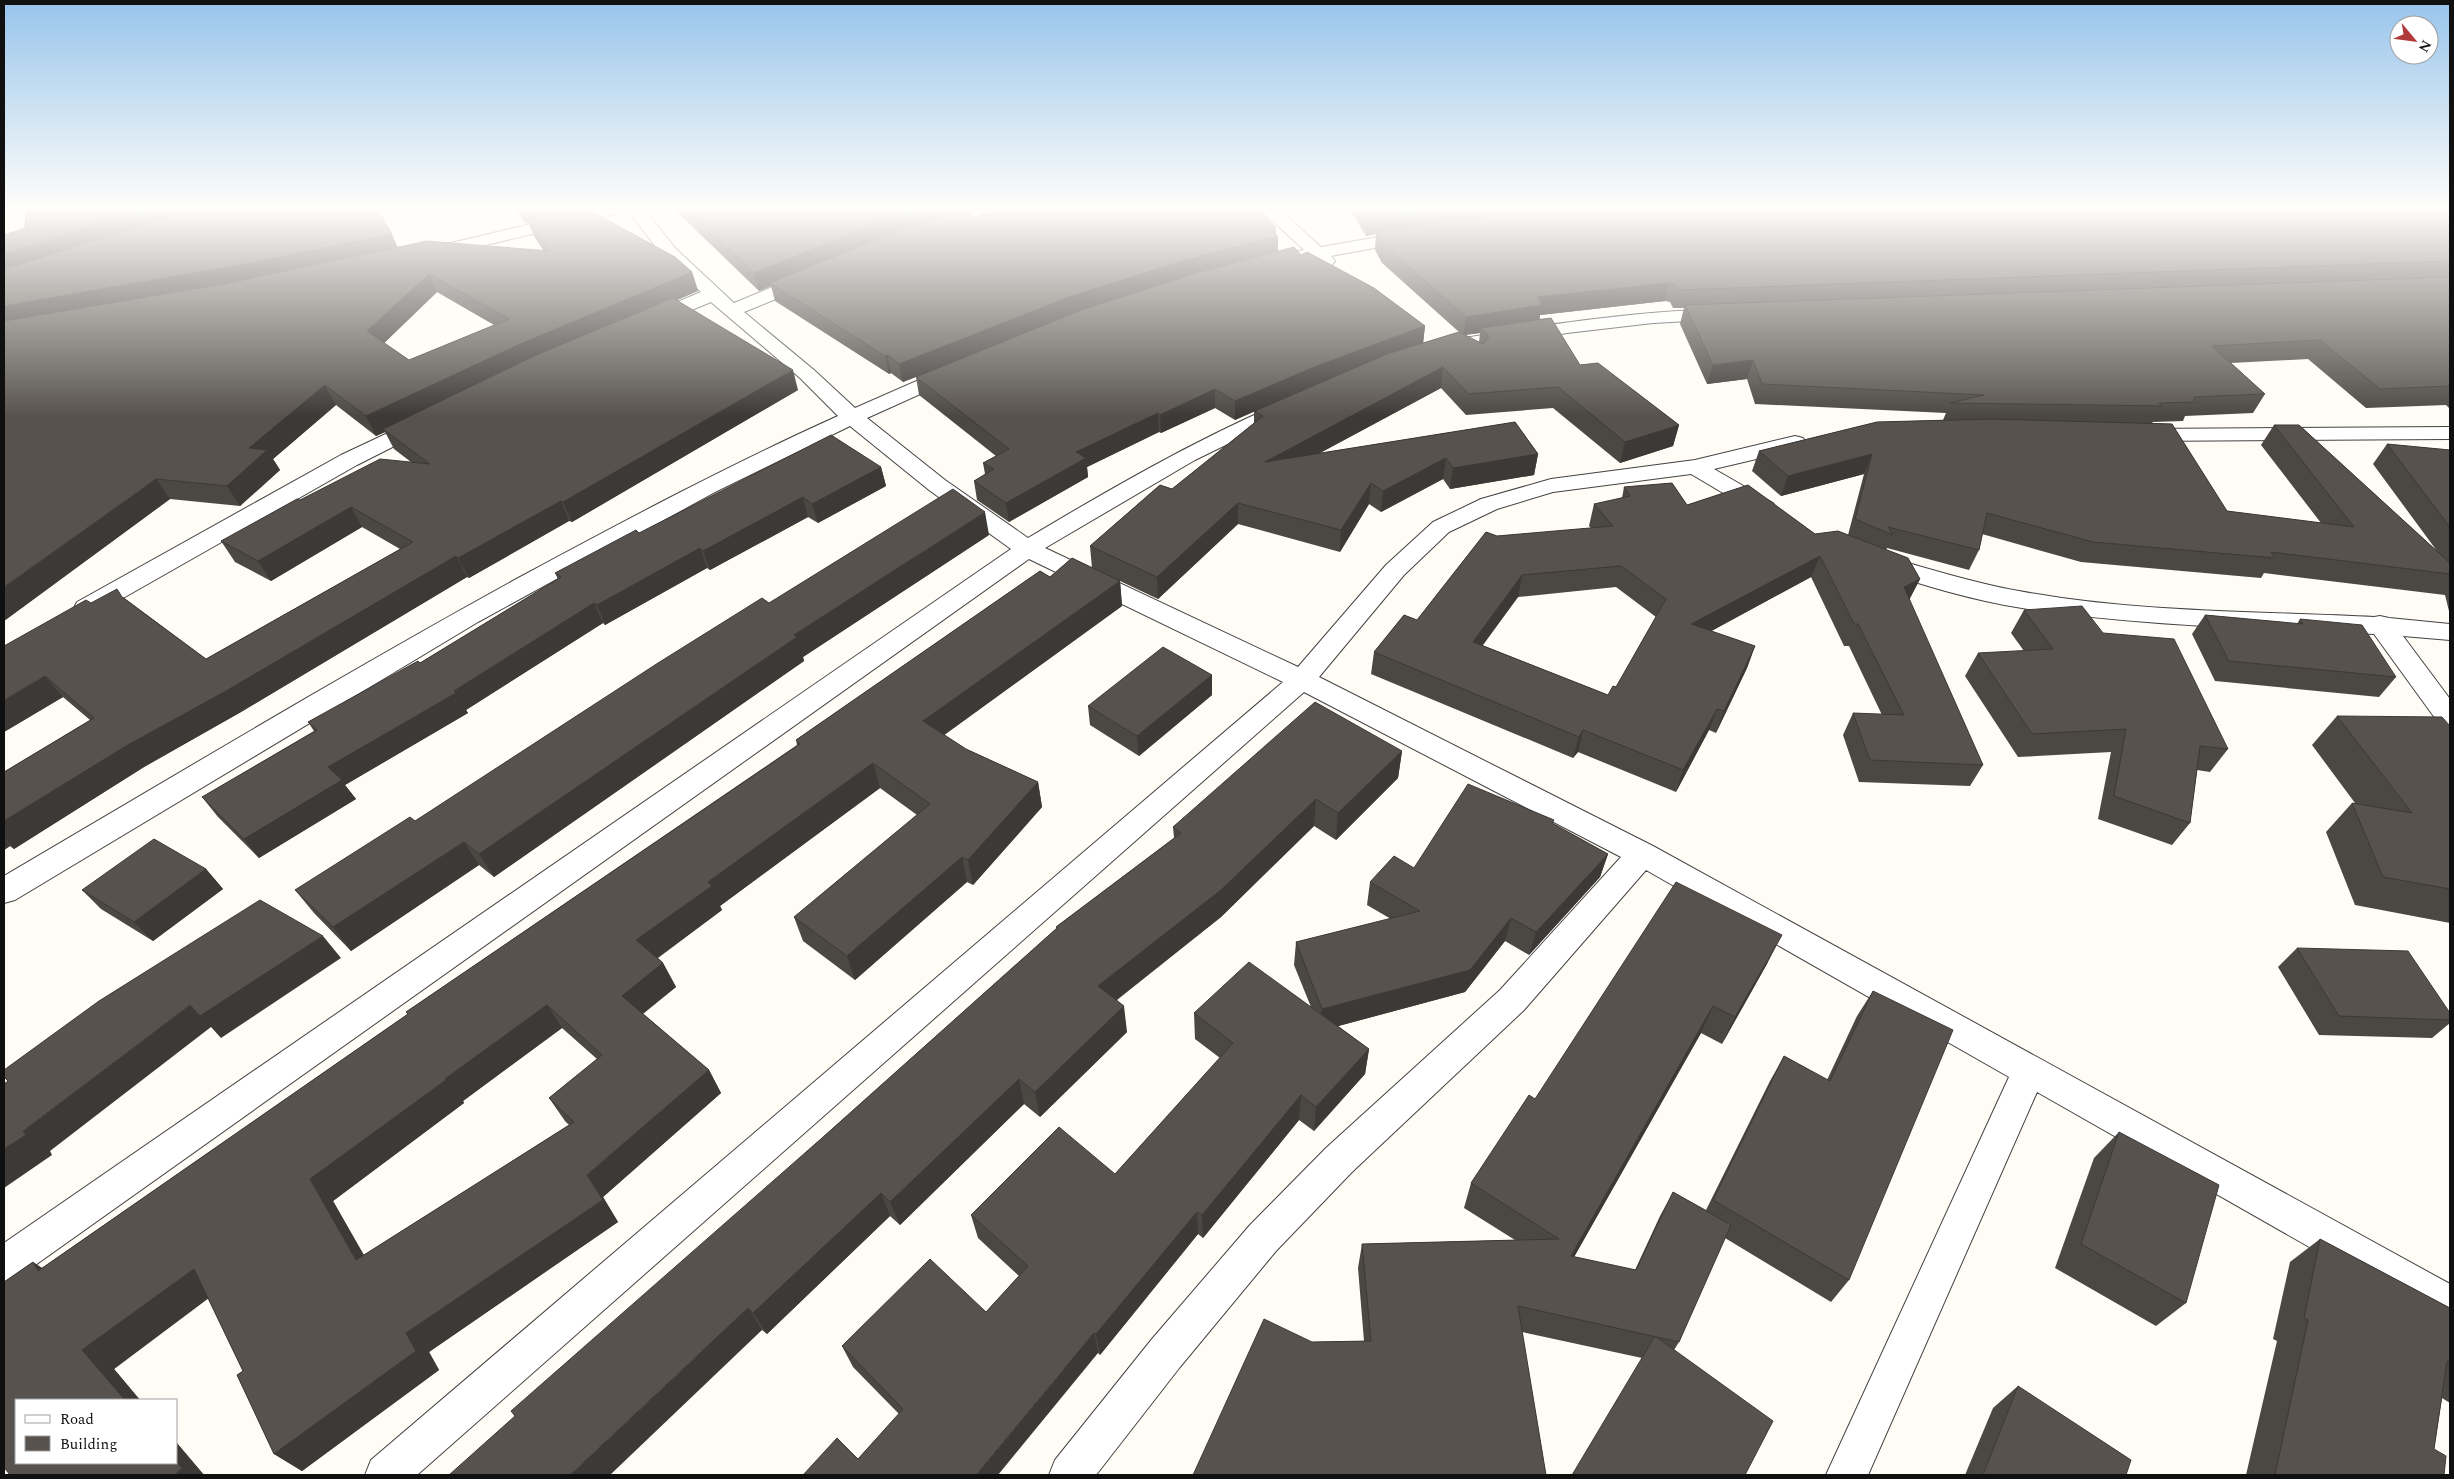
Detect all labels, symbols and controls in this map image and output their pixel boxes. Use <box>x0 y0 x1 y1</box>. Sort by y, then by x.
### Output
north arrow <box>2389 15 2439 65</box>
text: N <box>2413 36 2437 56</box>
legend <box>15 1399 178 1464</box>
text: Road <box>60 1408 94 1431</box>
text: Building <box>60 1433 117 1456</box>

